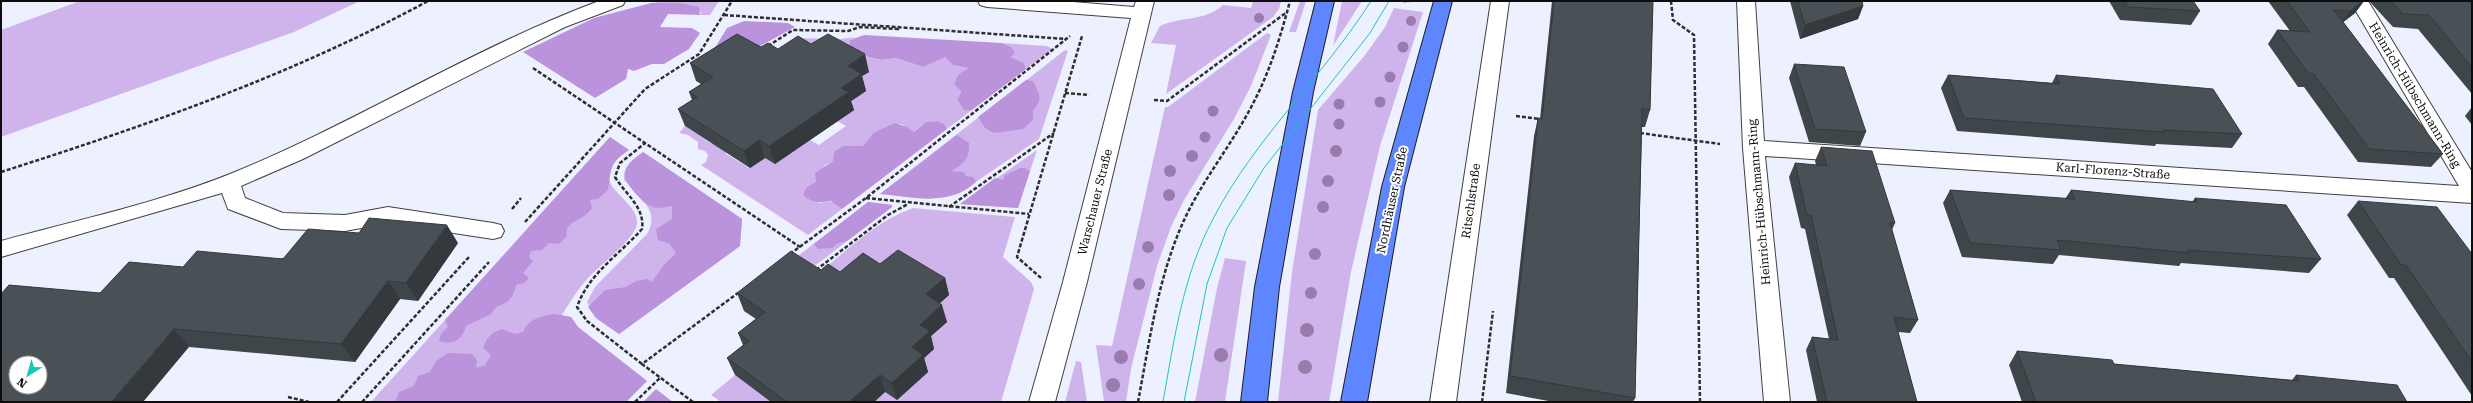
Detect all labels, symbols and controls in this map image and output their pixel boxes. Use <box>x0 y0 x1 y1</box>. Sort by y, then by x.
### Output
street label: Heinrich-Hübschmann-Ring <box>2366 20 2464 170</box>
street label: Heinrich-Hübschmann-Ring <box>1745 118 1773 286</box>
street label: Nordhäuser Straße <box>1374 145 1410 255</box>
street label: Warschauer Straße <box>1075 147 1115 257</box>
street label: Karl-Florenz-Straße <box>2055 160 2171 182</box>
street label: Ritschlstraße <box>1459 162 1483 240</box>
north arrow <box>8 355 48 395</box>
text: N <box>15 375 30 390</box>

